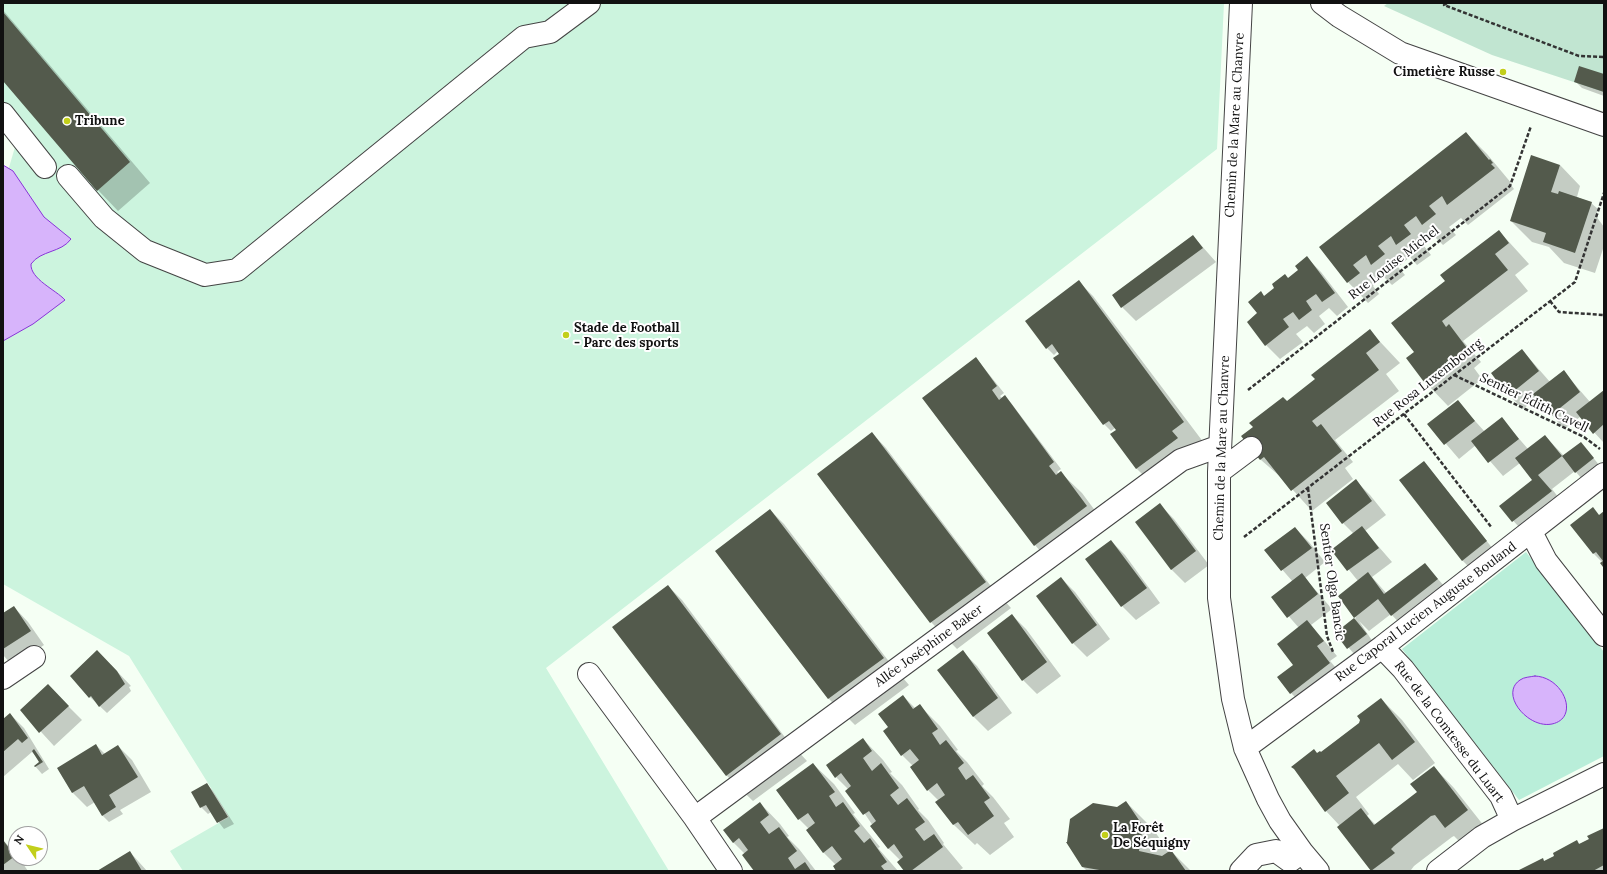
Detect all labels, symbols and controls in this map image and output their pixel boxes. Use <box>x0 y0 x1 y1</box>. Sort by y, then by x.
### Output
street label: Chemin de la Mare au Chanvre <box>1222 32 1248 218</box>
place label: Cimetière Russe <box>1393 64 1495 80</box>
marker: Cimetière Russe <box>1498 67 1508 77</box>
place label: Tribune <box>75 113 125 129</box>
marker: Tribune <box>62 116 72 126</box>
street label: Rue Louise Michel <box>1346 223 1442 303</box>
place label: Stade de Football - Parc des sports <box>574 320 680 351</box>
marker: Stade de Football - Parc des sports <box>561 330 571 340</box>
street label: Rue Rosa Luxembourg <box>1370 335 1486 431</box>
street label: Chemin de la Mare au Chanvre <box>1211 355 1233 541</box>
street label: Sentier Édith Cavell <box>1477 370 1591 436</box>
street label: Sentier Olga Bancic <box>1316 522 1348 642</box>
street label: Rue Caporal Lucien Auguste Bouland <box>1332 539 1520 685</box>
street label: Allée Joséphine Baker <box>872 601 986 691</box>
street label: Rue de la Comtesse du Luart <box>1391 658 1507 806</box>
place label: La Forêt De Séquigny <box>1113 820 1190 851</box>
north arrow <box>8 826 48 866</box>
marker: La Forêt De Séquigny <box>1100 830 1110 840</box>
text: N <box>11 832 27 847</box>

